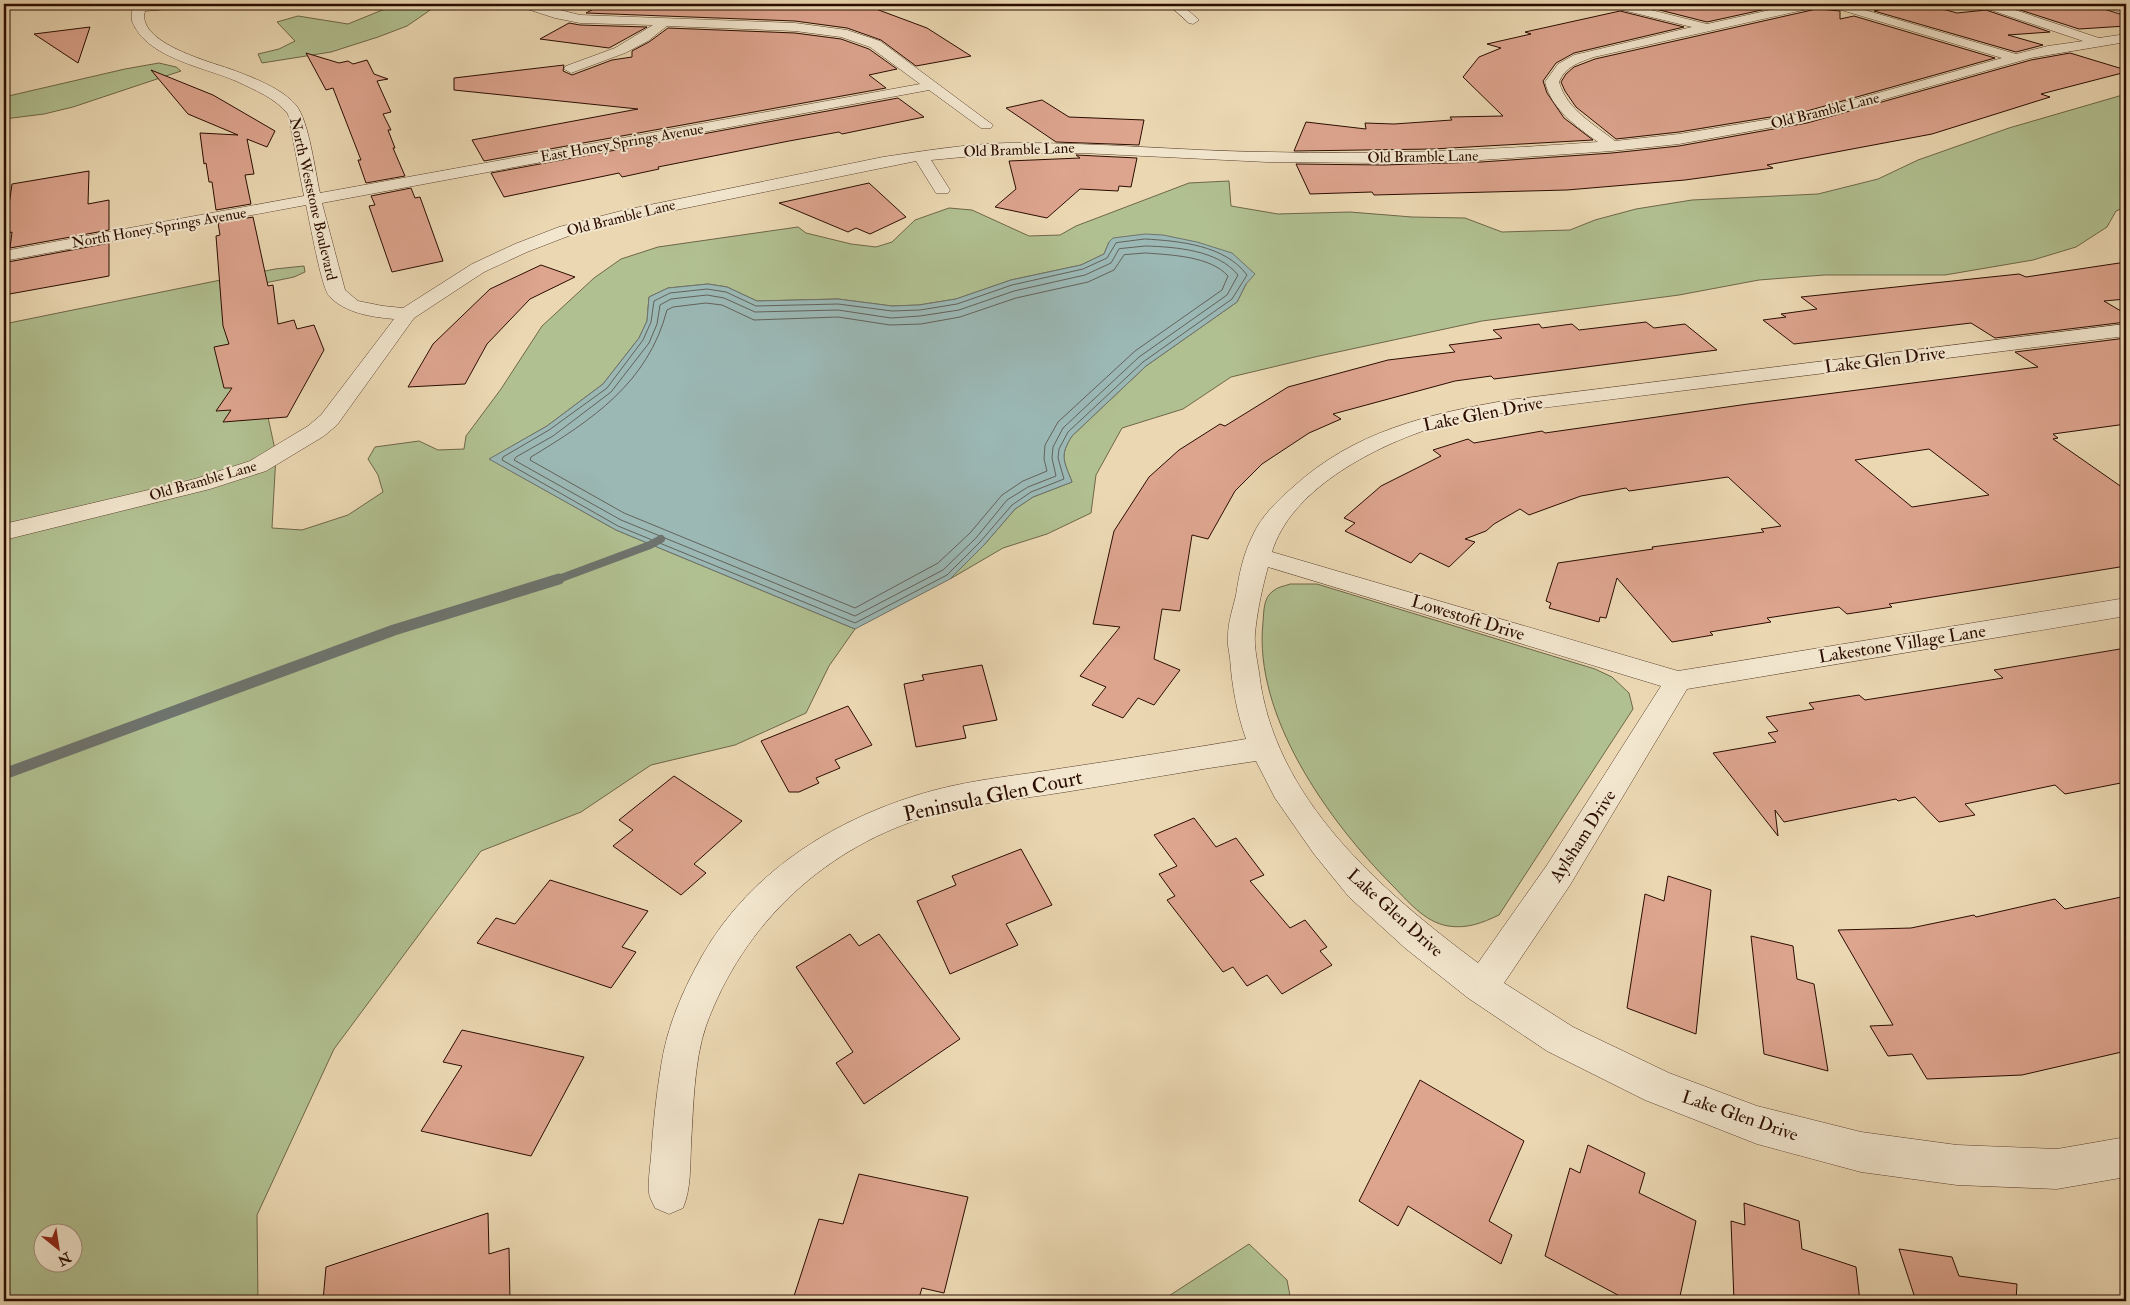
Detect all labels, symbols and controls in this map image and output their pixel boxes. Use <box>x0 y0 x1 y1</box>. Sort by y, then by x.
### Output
street label: Old Bramble Lane <box>1769 88 1881 134</box>
street label: North Weststone Boulevard <box>285 116 341 283</box>
street label: East Honey Springs Avenue <box>539 119 705 168</box>
street label: Old Bramble Lane <box>963 139 1075 161</box>
street label: Old Bramble Lane <box>1367 147 1479 167</box>
street label: Old Bramble Lane <box>565 195 677 241</box>
street label: North Honey Springs Avenue <box>70 203 248 254</box>
street label: Lake Glen Drive <box>1823 341 1947 379</box>
street label: Lake Glen Drive <box>1421 391 1545 437</box>
street label: Old Bramble Lane <box>147 457 259 505</box>
street label: Lowestoft Drive <box>1408 590 1528 646</box>
street label: Lakestone Village Lane <box>1817 619 1988 669</box>
street label: Peninsula Glen Court <box>901 764 1085 828</box>
street label: Aylsham Drive <box>1544 785 1622 887</box>
street label: Lake Glen Drive <box>1342 864 1448 963</box>
street label: Lake Glen Drive <box>1679 1085 1802 1147</box>
north arrow <box>32 1222 82 1272</box>
text: N <box>54 1248 75 1270</box>

